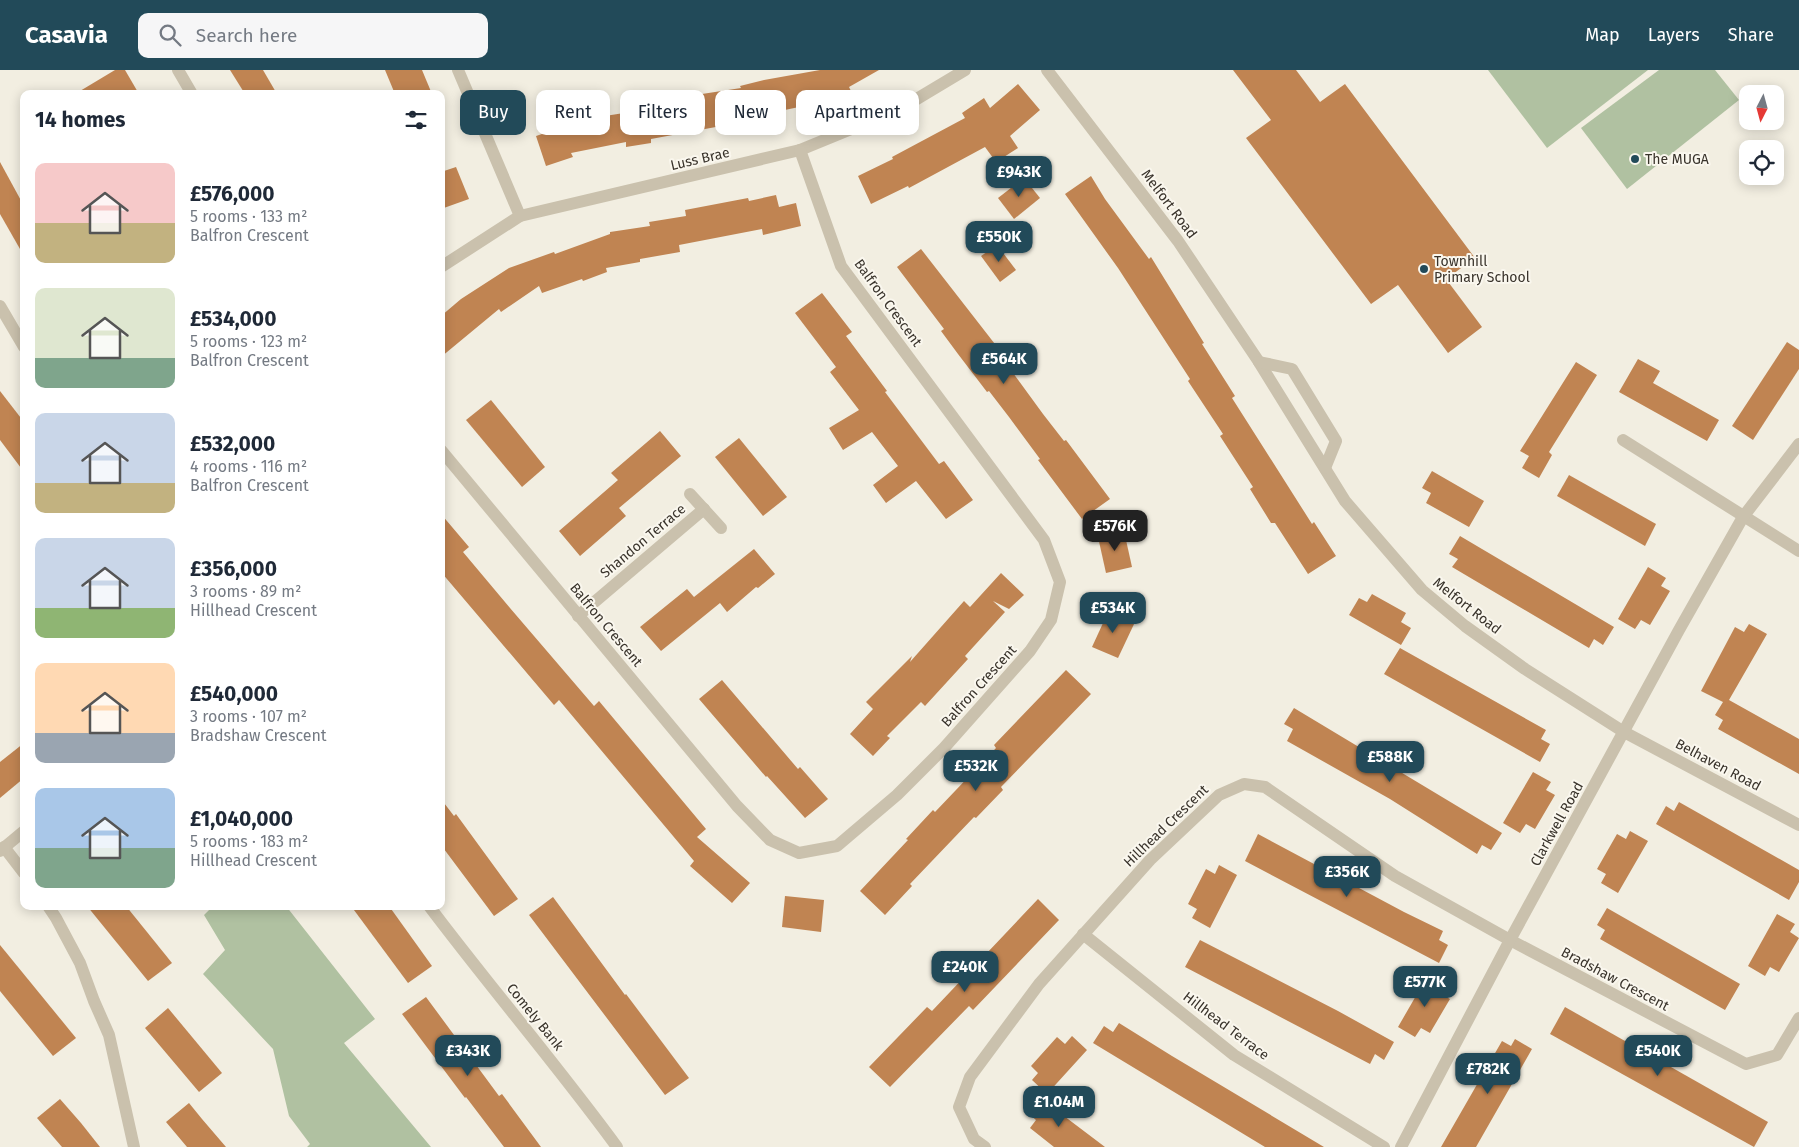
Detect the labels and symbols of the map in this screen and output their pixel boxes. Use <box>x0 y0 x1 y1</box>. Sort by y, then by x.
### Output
north arrow <box>1739 85 1784 130</box>
street label: Luss Brae <box>669 144 731 174</box>
place label: The MUGA <box>1645 151 1709 168</box>
marker: The MUGA <box>1629 153 1641 165</box>
pin: £943K <box>984 156 1054 198</box>
street label: Melfort Road <box>1138 166 1200 242</box>
pin: £550K <box>964 220 1034 263</box>
place label: Townhill Primary School <box>1434 253 1530 286</box>
street label: Balfron Crescent <box>851 256 926 351</box>
marker: Townhill Primary School <box>1418 263 1430 275</box>
pin: £564K <box>969 342 1039 385</box>
street label: Shandon Terrace <box>597 500 689 582</box>
pin: £576K <box>1080 510 1150 552</box>
street label: Melfort Road <box>1430 574 1504 638</box>
street label: Balfron Crescent <box>566 580 647 671</box>
pin: £534K <box>1078 592 1148 634</box>
street label: Balfron Crescent <box>938 641 1021 730</box>
street label: Belhaven Road <box>1672 735 1764 795</box>
pin: £588K <box>1355 740 1425 783</box>
pin: £532K <box>941 750 1011 792</box>
street label: Clarkwell Road <box>1527 779 1587 869</box>
street label: Hillhead Crescent <box>1120 781 1213 871</box>
pin: £356K <box>1312 856 1382 898</box>
street label: Bradshaw Crescent <box>1558 943 1673 1015</box>
pin: £240K <box>930 950 1000 993</box>
pin: £577K <box>1390 966 1460 1008</box>
street label: Comely Bank <box>503 980 568 1055</box>
street label: Hillhead Terrace <box>1180 988 1272 1064</box>
pin: £343K <box>433 1034 503 1077</box>
pin: £540K <box>1623 1034 1693 1077</box>
pin: £782K <box>1453 1052 1523 1095</box>
pin: £1.04M <box>1018 1086 1100 1128</box>

